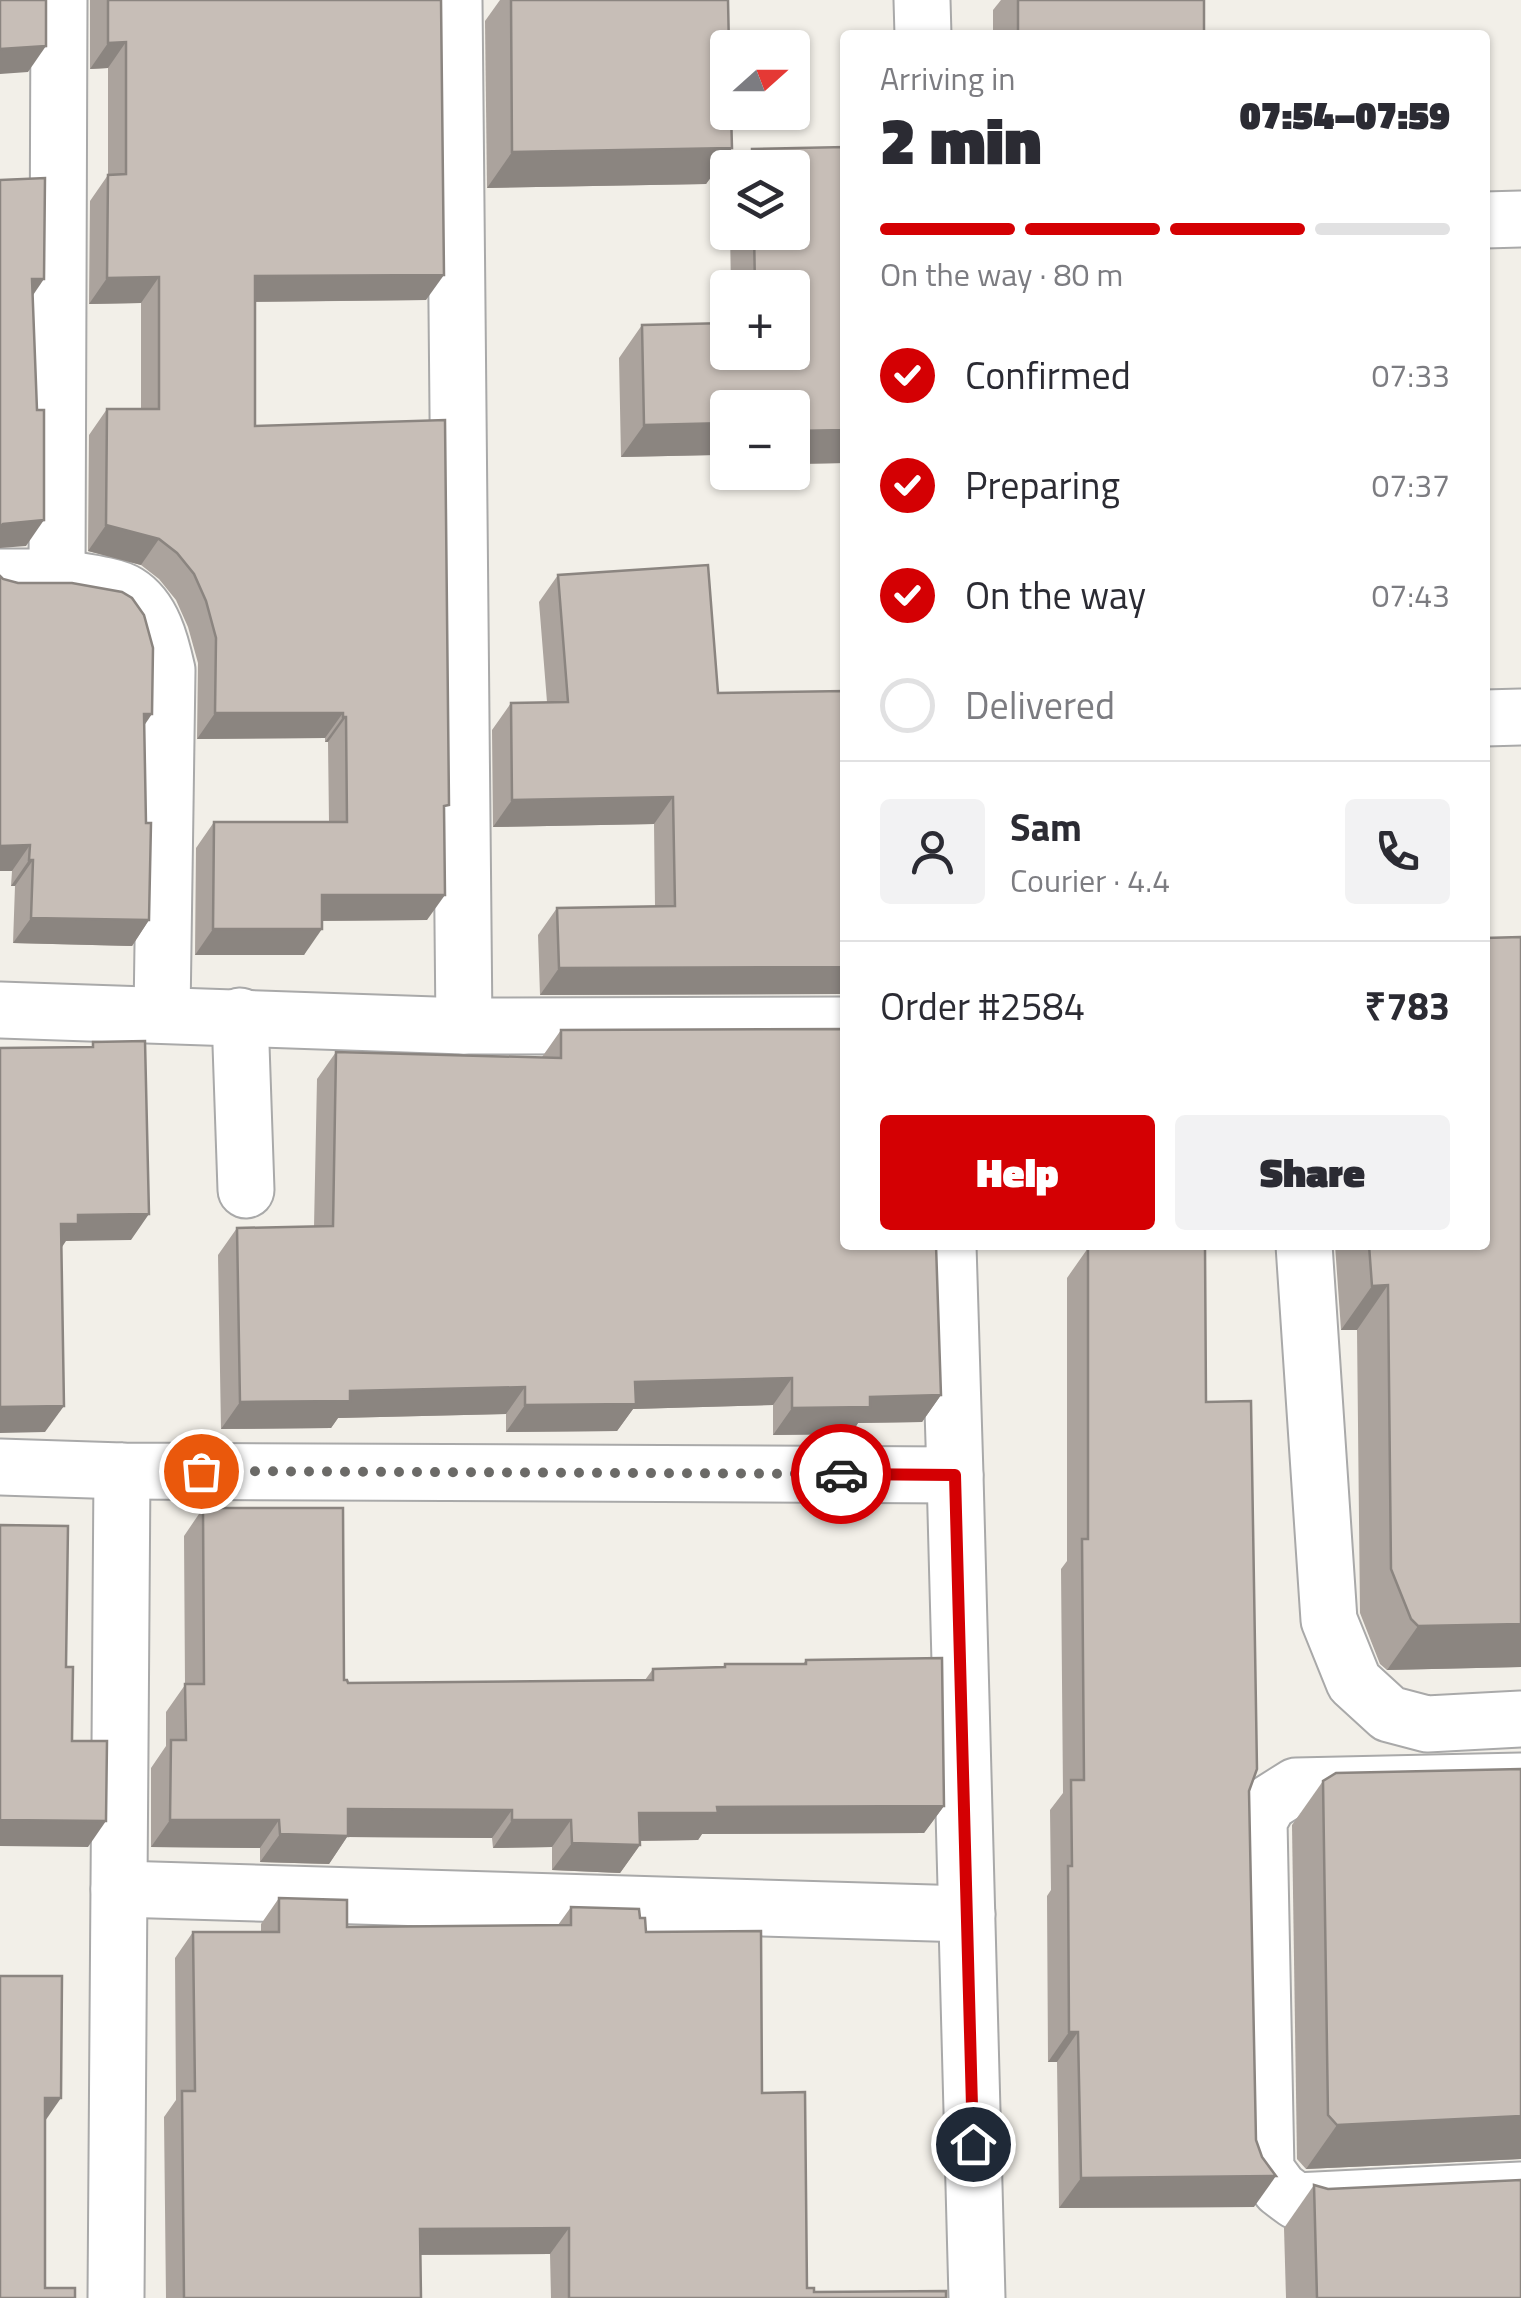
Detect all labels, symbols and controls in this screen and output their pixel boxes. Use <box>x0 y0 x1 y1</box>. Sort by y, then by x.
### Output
north arrow <box>710 30 810 130</box>
map controls <box>710 30 810 490</box>
text: Arriving in <box>880 54 1016 102</box>
text: 07:54–07:59 <box>1240 86 1450 144</box>
text: 2 min <box>880 90 1041 189</box>
button: layers <box>710 150 810 250</box>
text: On the way · 80 m <box>880 250 1123 298</box>
button: + <box>710 270 810 370</box>
text: Confirmed <box>965 346 1131 404</box>
icon: check <box>880 348 935 403</box>
text: 07:33 <box>1371 351 1450 399</box>
button: − <box>710 390 810 490</box>
text: Preparing <box>965 456 1120 514</box>
icon: check <box>880 458 935 513</box>
text: 07:37 <box>1371 461 1450 509</box>
text: On the way <box>965 566 1146 624</box>
icon: check <box>880 568 935 623</box>
text: 07:43 <box>1371 571 1450 619</box>
text: Delivered <box>965 676 1115 734</box>
text: Sam <box>1010 798 1082 856</box>
button: person <box>880 799 985 904</box>
button: phone <box>1345 799 1450 904</box>
text: Courier · 4.4 <box>1010 856 1170 904</box>
text: Order #2584 <box>880 977 1085 1035</box>
text: ₹783 <box>1364 977 1450 1035</box>
button: Help <box>880 1115 1155 1230</box>
button: Share <box>1175 1115 1450 1230</box>
courier <box>791 1424 891 1524</box>
pin <box>159 1429 244 1514</box>
icon: bag <box>174 1444 229 1499</box>
icon: car <box>814 1447 869 1502</box>
pin <box>931 2102 1016 2187</box>
icon: home <box>946 2117 1001 2172</box>

